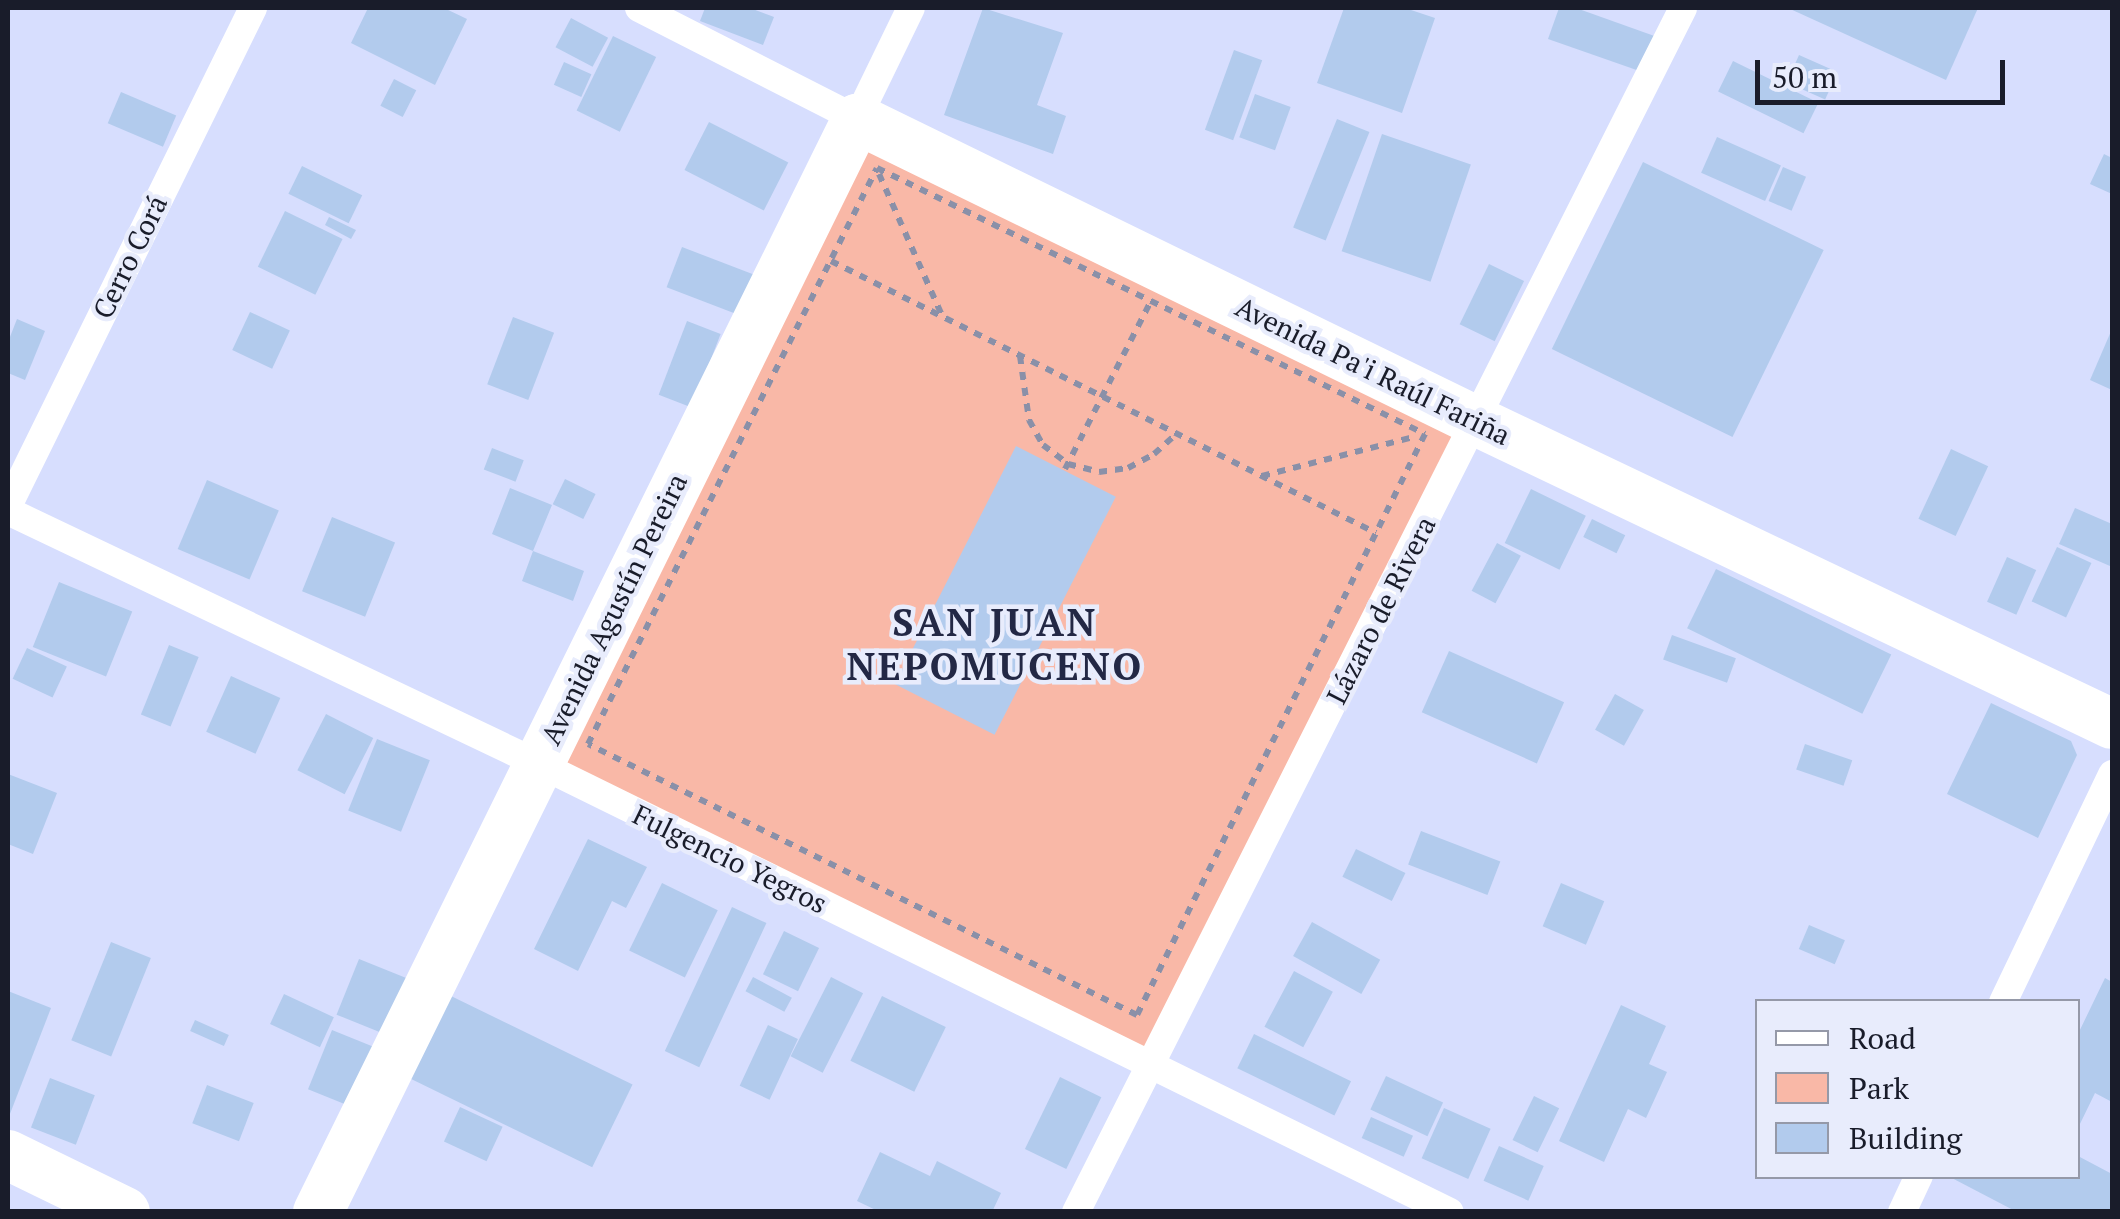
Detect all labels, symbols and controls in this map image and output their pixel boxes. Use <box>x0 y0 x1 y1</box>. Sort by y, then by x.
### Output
scale bar <box>1760 40 2010 102</box>
text: 50 m <box>1772 57 1837 97</box>
street label: Cerro Corá <box>86 190 174 324</box>
street label: Avenida Pa'i Raúl Fariña <box>1230 290 1516 452</box>
street label: Avenida Agustín Pereira <box>534 468 694 750</box>
street label: Lázaro de Rivera <box>1319 511 1443 709</box>
district label: SAN JUAN NEPOMUCENO <box>846 600 1144 689</box>
street label: Fulgencio Yegros <box>628 798 832 920</box>
legend <box>1755 999 2080 1179</box>
text: Road <box>1849 1018 1916 1058</box>
text: Park <box>1849 1068 1909 1108</box>
text: Building <box>1849 1118 1962 1158</box>

